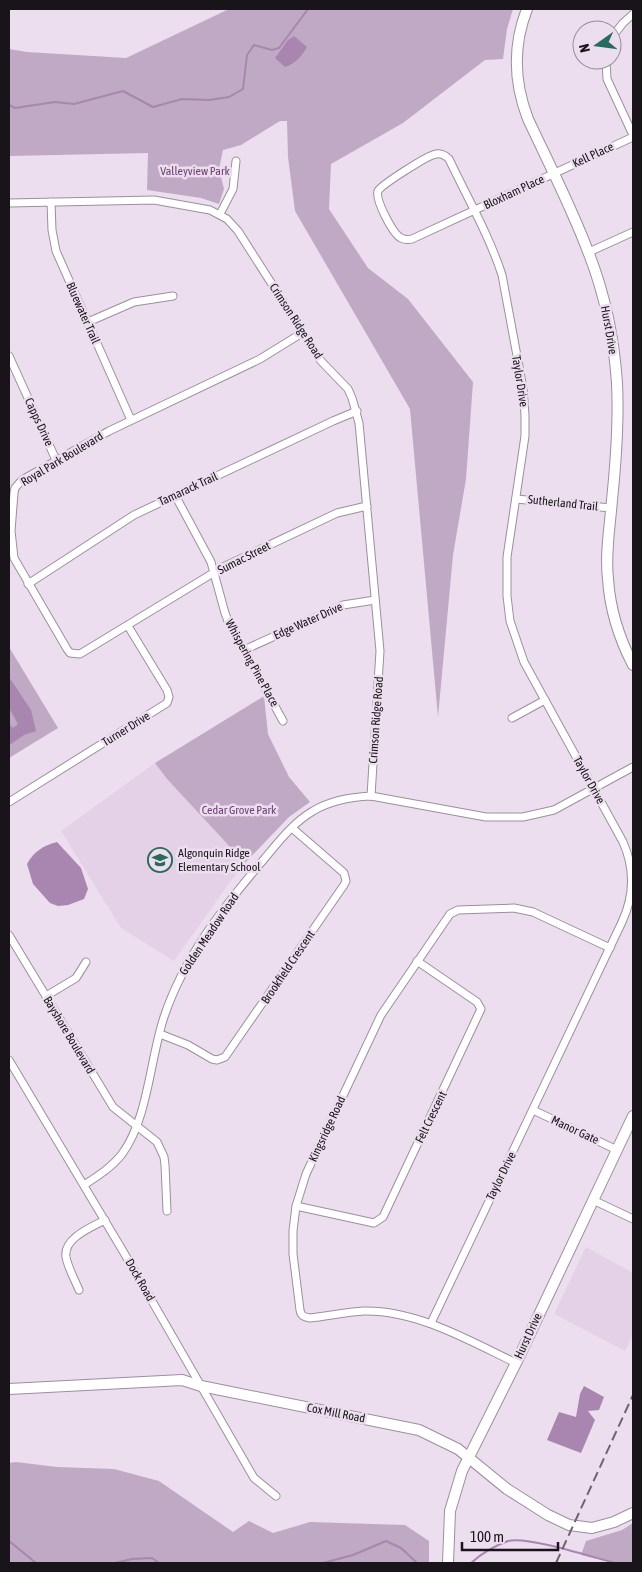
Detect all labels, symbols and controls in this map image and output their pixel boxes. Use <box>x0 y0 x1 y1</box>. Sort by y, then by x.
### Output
north arrow <box>572 20 622 70</box>
text: N <box>576 42 593 54</box>
street label: Kell Place <box>570 139 616 171</box>
park label: Valleyview Park <box>160 164 230 178</box>
street label: Bloxham Place <box>481 172 547 212</box>
street label: Bluewater Trail <box>63 280 103 347</box>
street label: Crimson Ridge Road <box>266 281 326 361</box>
street label: Hurst Drive <box>598 305 620 355</box>
street label: Taylor Drive <box>509 354 531 408</box>
street label: Capps Drive <box>22 396 56 448</box>
street label: Royal Park Boulevard <box>18 429 106 489</box>
street label: Tamarack Trail <box>156 469 221 509</box>
street label: Sutherland Trail <box>527 492 600 514</box>
street label: Sumac Street <box>215 538 273 577</box>
street label: Edge Water Drive <box>271 600 345 642</box>
street label: Whispering Pine Place <box>222 617 282 709</box>
street label: Crimson Ridge Road <box>366 676 386 764</box>
street label: Turner Drive <box>99 709 153 749</box>
street label: Taylor Drive <box>570 754 608 806</box>
park label: Cedar Grove Park <box>202 803 277 817</box>
place label: Algonquin Ridge Elementary School <box>178 846 261 874</box>
school or university icon: Algonquin Ridge Elementary School <box>147 847 173 873</box>
street label: Golden Meadow Road <box>176 890 242 978</box>
street label: Brookfield Crescent <box>258 927 318 1006</box>
street label: Bayshore Boulevard <box>40 994 98 1076</box>
street label: Felt Crescent <box>412 1088 450 1145</box>
street label: Kingsridge Road <box>306 1094 348 1164</box>
street label: Manor Gate <box>549 1113 601 1147</box>
street label: Taylor Drive <box>483 1149 519 1203</box>
street label: Dock Road <box>122 1256 158 1304</box>
street label: Hurst Drive <box>511 1311 545 1361</box>
street label: Cox Mill Road <box>306 1400 366 1426</box>
scale bar <box>462 1520 558 1552</box>
text: 100 m <box>470 1528 504 1545</box>

